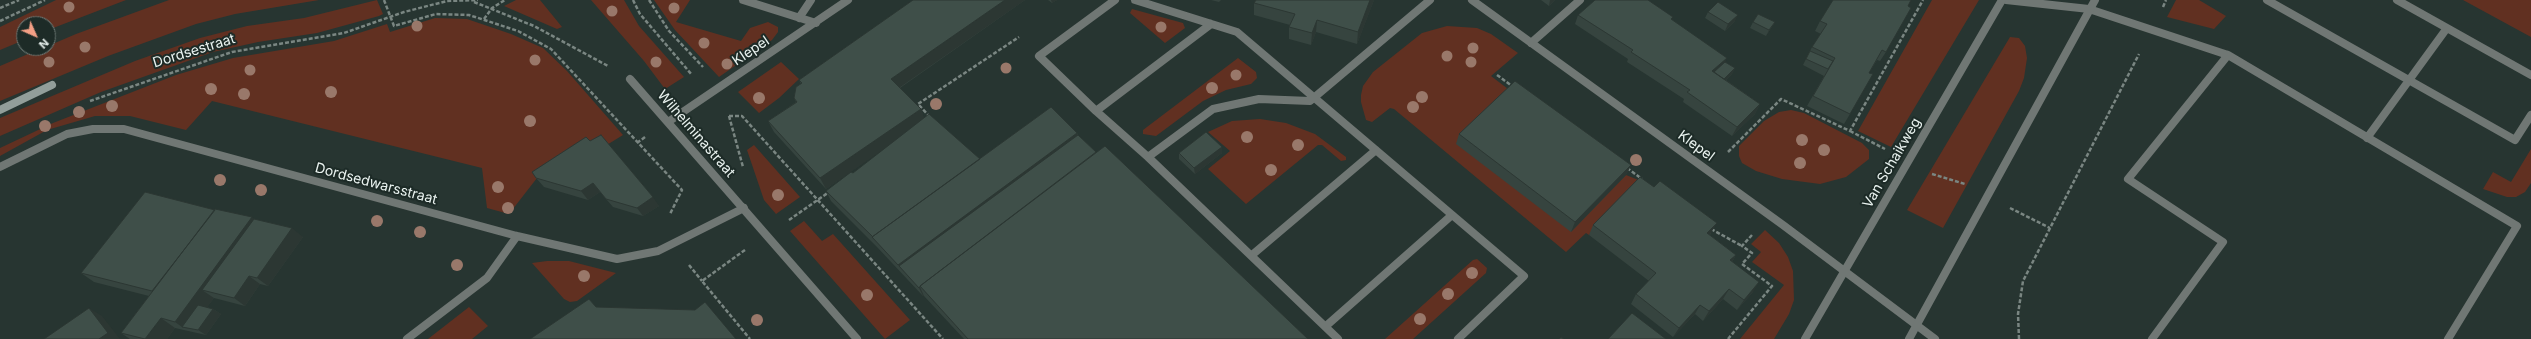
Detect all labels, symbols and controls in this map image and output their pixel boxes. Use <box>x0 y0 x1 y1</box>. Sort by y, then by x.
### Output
north arrow <box>16 16 56 56</box>
street label: Dordsestraat <box>151 31 237 71</box>
street label: Klepel <box>729 33 773 69</box>
text: N <box>36 36 52 52</box>
street label: Wilhelminastraat <box>654 87 738 181</box>
street label: Van Schaikweg <box>1859 115 1925 211</box>
street label: Klepel <box>1674 127 1718 165</box>
street label: Dordsedwarsstraat <box>313 160 439 208</box>

